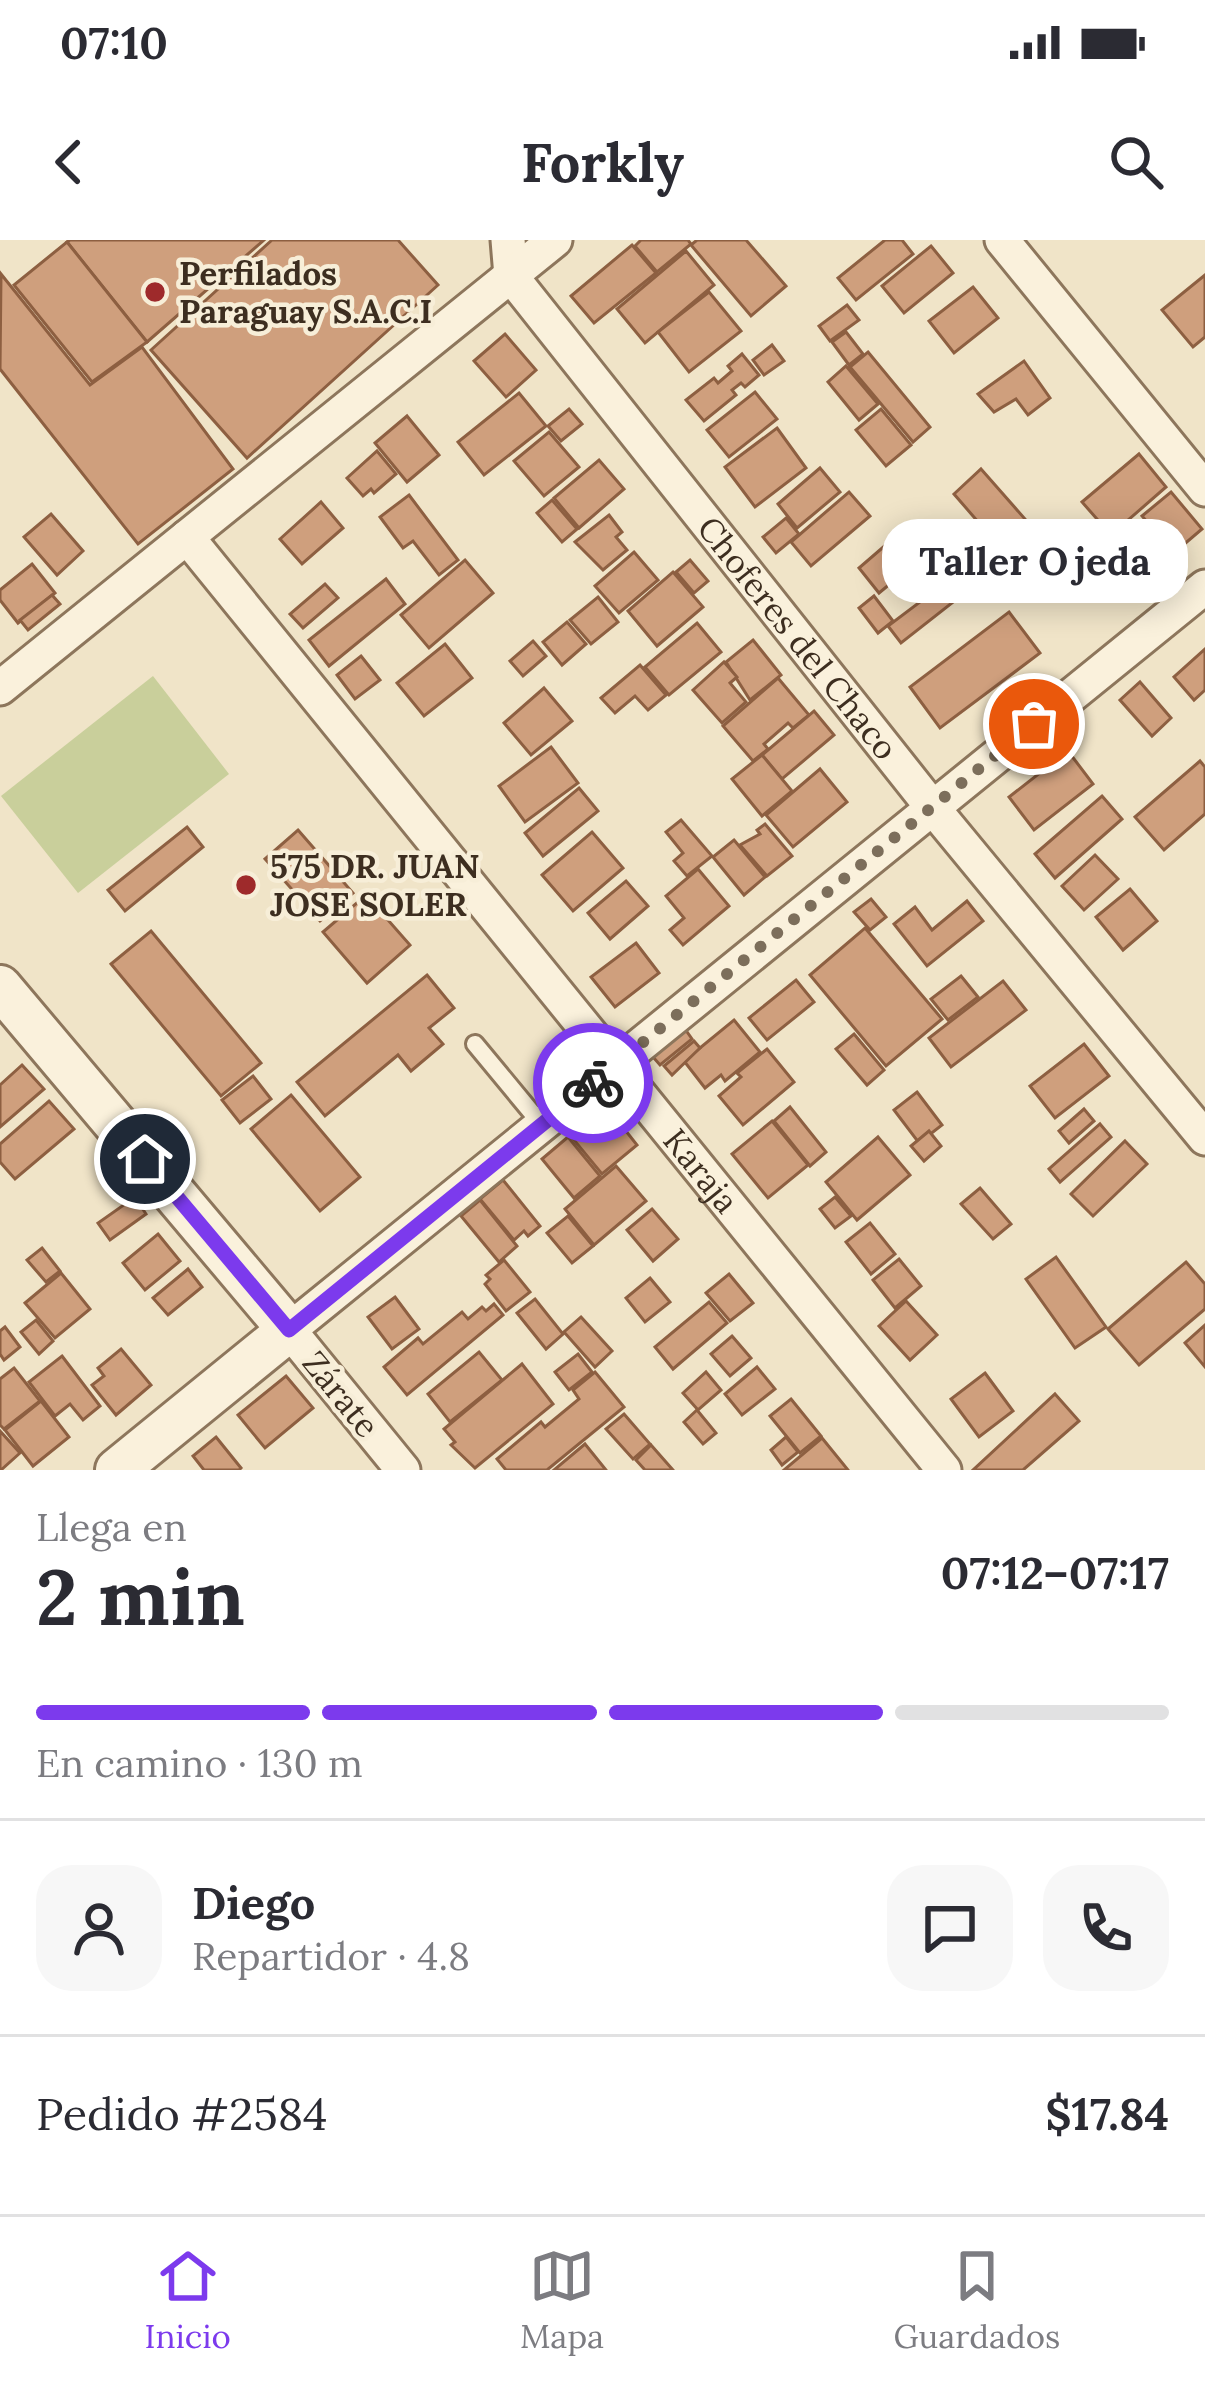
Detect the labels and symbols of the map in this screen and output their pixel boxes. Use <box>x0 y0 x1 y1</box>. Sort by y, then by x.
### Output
place label: Perfilados Paraguay S.A.C.I <box>179 252 432 332</box>
marker: Perfilados Paraguay S.A.C.I <box>142 279 168 305</box>
street label: Choferes del Chaco <box>689 508 907 768</box>
callout: Taller Ojeda <box>881 520 1187 604</box>
pin <box>983 673 1085 775</box>
place label: 575 DR. JUAN JOSE SOLER <box>270 845 480 925</box>
marker: 575 DR. JUAN JOSE SOLER <box>233 872 259 898</box>
courier <box>533 1023 653 1143</box>
pin <box>94 1108 196 1210</box>
street label: Karaja <box>654 1120 748 1221</box>
street label: Zárate <box>294 1342 388 1446</box>

